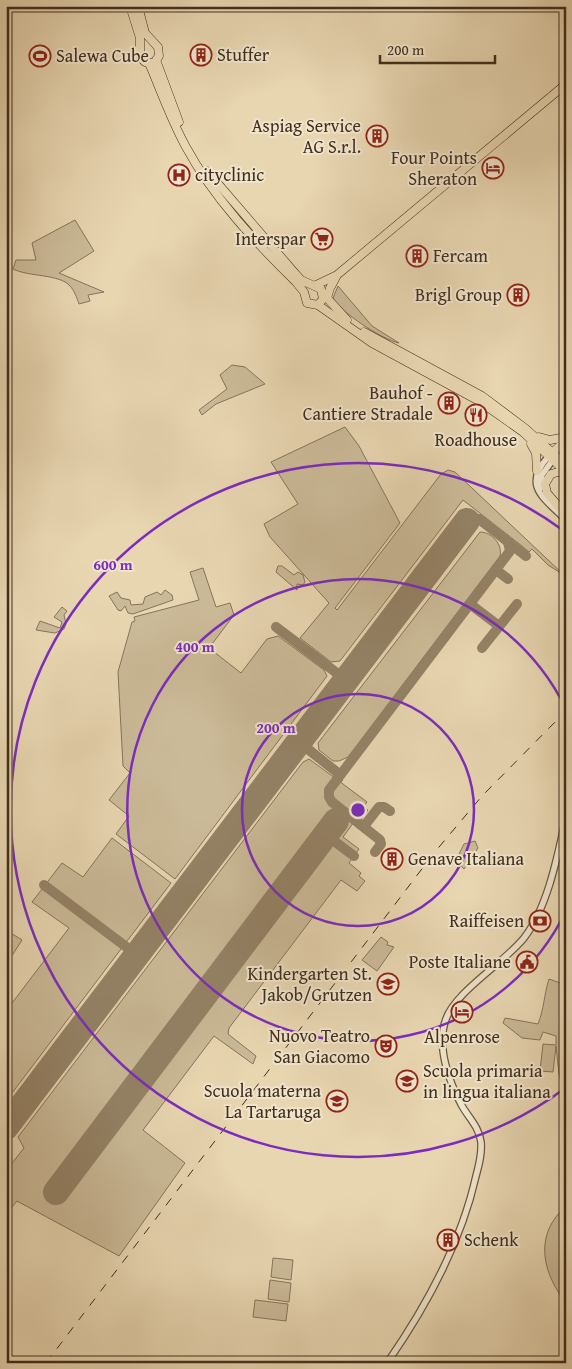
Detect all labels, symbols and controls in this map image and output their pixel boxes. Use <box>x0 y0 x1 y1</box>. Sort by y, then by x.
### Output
scale bar <box>380 32 494 64</box>
text: 200 m <box>387 39 425 60</box>
place label: Stuffer <box>217 41 270 68</box>
place label: Salewa Cube <box>56 42 149 69</box>
building icon: Stuffer <box>189 43 213 67</box>
sports icon: Salewa Cube <box>28 44 52 68</box>
place label: Aspiag Service AG S.r.l. <box>252 112 361 160</box>
building icon: Aspiag Service AG S.r.l. <box>365 124 389 148</box>
place label: Four Points Sheraton <box>391 144 477 192</box>
hotel icon: Four Points Sheraton <box>481 156 505 180</box>
place label: cityclinic <box>195 161 264 188</box>
hospital icon: cityclinic <box>167 163 191 187</box>
place label: Interspar <box>235 225 307 252</box>
supermarket icon: Interspar <box>310 227 334 251</box>
place label: Fercam <box>433 242 488 269</box>
building icon: Fercam <box>405 244 429 268</box>
place label: Brigl Group <box>415 281 502 308</box>
building icon: Brigl Group <box>506 283 530 307</box>
place label: Bauhof - Cantiere Stradale <box>303 379 433 427</box>
building icon: Bauhof - Cantiere Stradale <box>437 391 461 415</box>
restaurant icon: Roadhouse <box>464 403 488 427</box>
place label: Roadhouse <box>435 426 517 453</box>
text: 600 m <box>93 554 133 575</box>
text: 400 m <box>175 636 215 657</box>
text: 200 m <box>256 717 296 738</box>
centre of rings <box>349 801 367 819</box>
place label: Genave Italiana <box>408 845 524 872</box>
building icon: Genave Italiana <box>380 847 404 871</box>
place label: Raiffeisen <box>449 907 524 934</box>
bank icon: Raiffeisen <box>528 909 552 933</box>
place label: Poste Italiane <box>409 948 511 975</box>
public building icon: Poste Italiane <box>515 950 539 974</box>
place label: Kindergarten St. Jakob/Grutzen <box>247 960 372 1008</box>
school or university icon: Kindergarten St. Jakob/Grutzen <box>376 972 400 996</box>
hotel icon: Alpenrose <box>450 1000 474 1024</box>
place label: Nuovo Teatro San Giacomo <box>269 1022 370 1070</box>
place label: Alpenrose <box>424 1023 500 1050</box>
theatre icon: Nuovo Teatro San Giacomo <box>374 1034 398 1058</box>
place label: Scuola primaria in lingua italiana <box>423 1057 551 1105</box>
school or university icon: Scuola primaria in lingua italiana <box>395 1069 419 1093</box>
place label: Scuola materna La Tartaruga <box>204 1077 321 1125</box>
school or university icon: Scuola materna La Tartaruga <box>325 1089 349 1113</box>
place label: Schenk <box>464 1226 519 1253</box>
building icon: Schenk <box>436 1228 460 1252</box>

